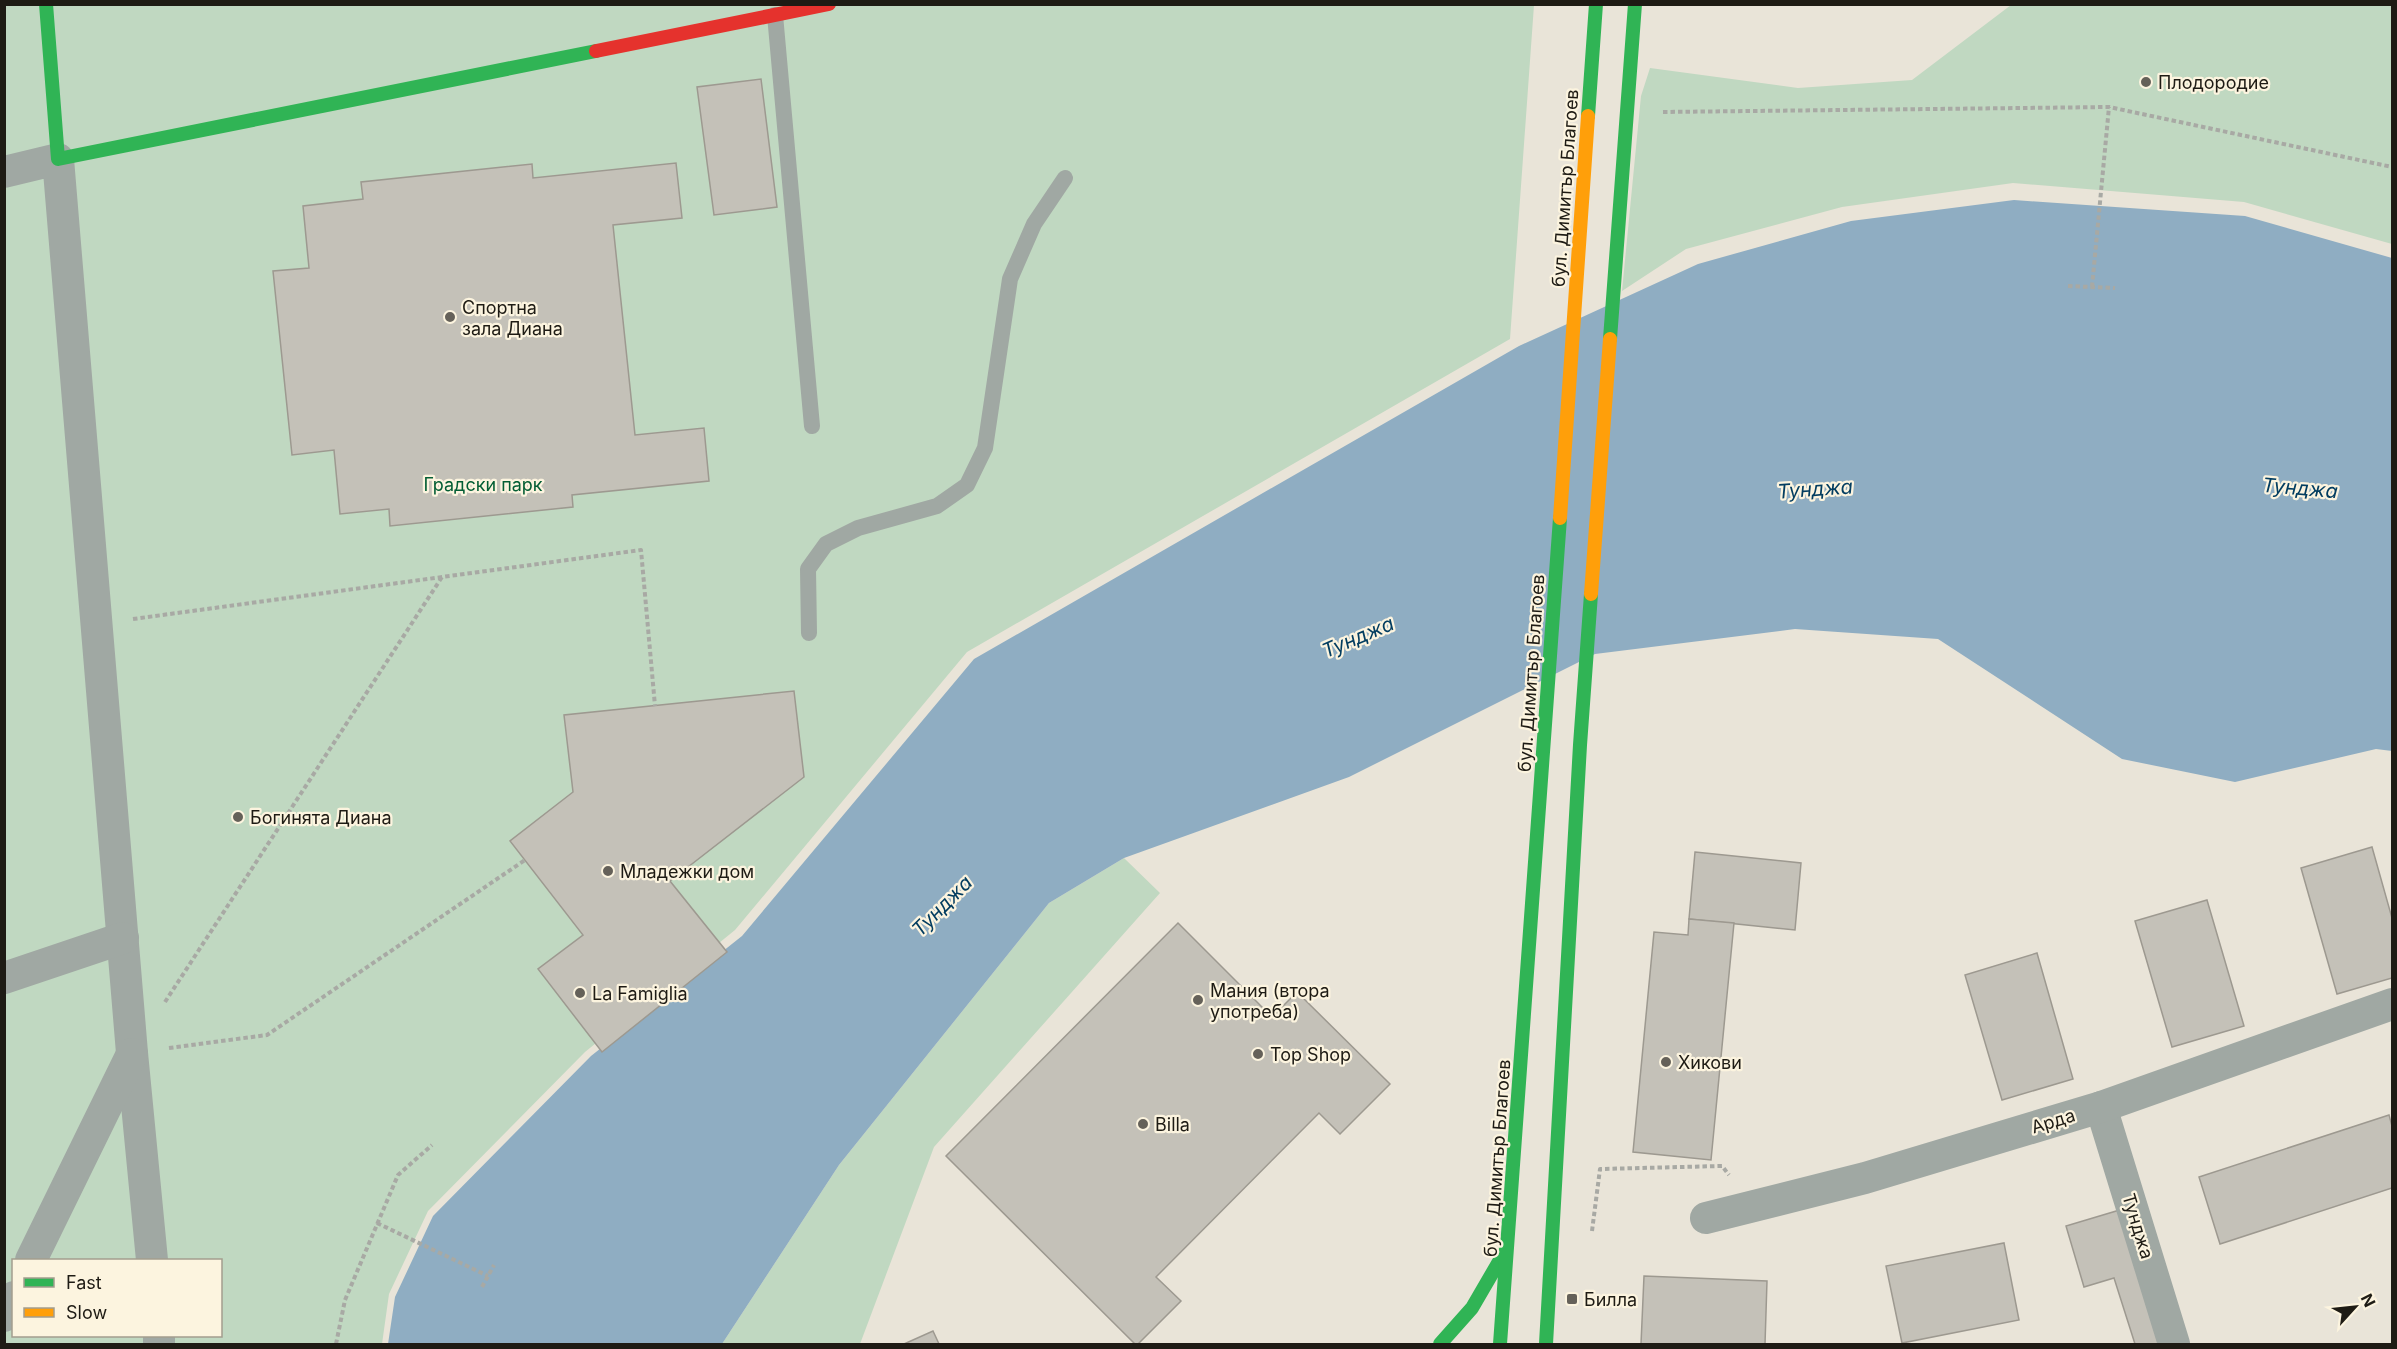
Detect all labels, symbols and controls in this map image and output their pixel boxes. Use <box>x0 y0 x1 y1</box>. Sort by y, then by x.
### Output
place label: Плодородие <box>2158 72 2269 93</box>
marker: Плодородие <box>2139 75 2153 89</box>
street label: бул. Димитър Благоев <box>1548 89 1582 287</box>
place label: Спортна зала Диана <box>462 297 563 339</box>
marker: Спортна зала Диана <box>443 310 457 324</box>
water label: Тунджа <box>2261 473 2339 503</box>
park label: Градски парк <box>423 474 543 495</box>
water label: Тунджа <box>1776 474 1854 504</box>
street label: бул. Димитър Благоев <box>1514 574 1548 772</box>
water label: Тунджа <box>1318 611 1398 663</box>
place label: Богинята Диана <box>250 807 392 828</box>
marker: Богинята Диана <box>231 810 245 824</box>
place label: Младежки дом <box>620 861 754 882</box>
marker: Младежки дом <box>601 864 615 878</box>
water label: Тунджа <box>907 871 977 941</box>
place label: Мания (втора употреба) <box>1210 980 1330 1022</box>
place label: La Famiglia <box>592 983 688 1004</box>
marker: La Famiglia <box>573 986 587 1000</box>
marker: Мания (втора употреба) <box>1191 993 1205 1007</box>
place label: Top Shop <box>1270 1044 1351 1065</box>
marker: Top Shop <box>1251 1047 1265 1061</box>
place label: Хикови <box>1678 1052 1742 1073</box>
marker: Хикови <box>1659 1055 1673 1069</box>
street label: бул. Димитър Благоев <box>1480 1059 1514 1257</box>
street label: Арда <box>2028 1104 2078 1138</box>
place label: Billa <box>1155 1114 1190 1135</box>
marker: Billa <box>1136 1117 1150 1131</box>
street label: Тунджа <box>2118 1191 2158 1261</box>
legend <box>12 1259 222 1337</box>
text: Fast <box>66 1272 102 1293</box>
north arrow <box>2325 1277 2385 1337</box>
place label: Билла <box>1584 1289 1637 1310</box>
text: N <box>2357 1290 2380 1310</box>
marker: Билла <box>1565 1292 1579 1306</box>
text: Slow <box>66 1302 107 1323</box>

